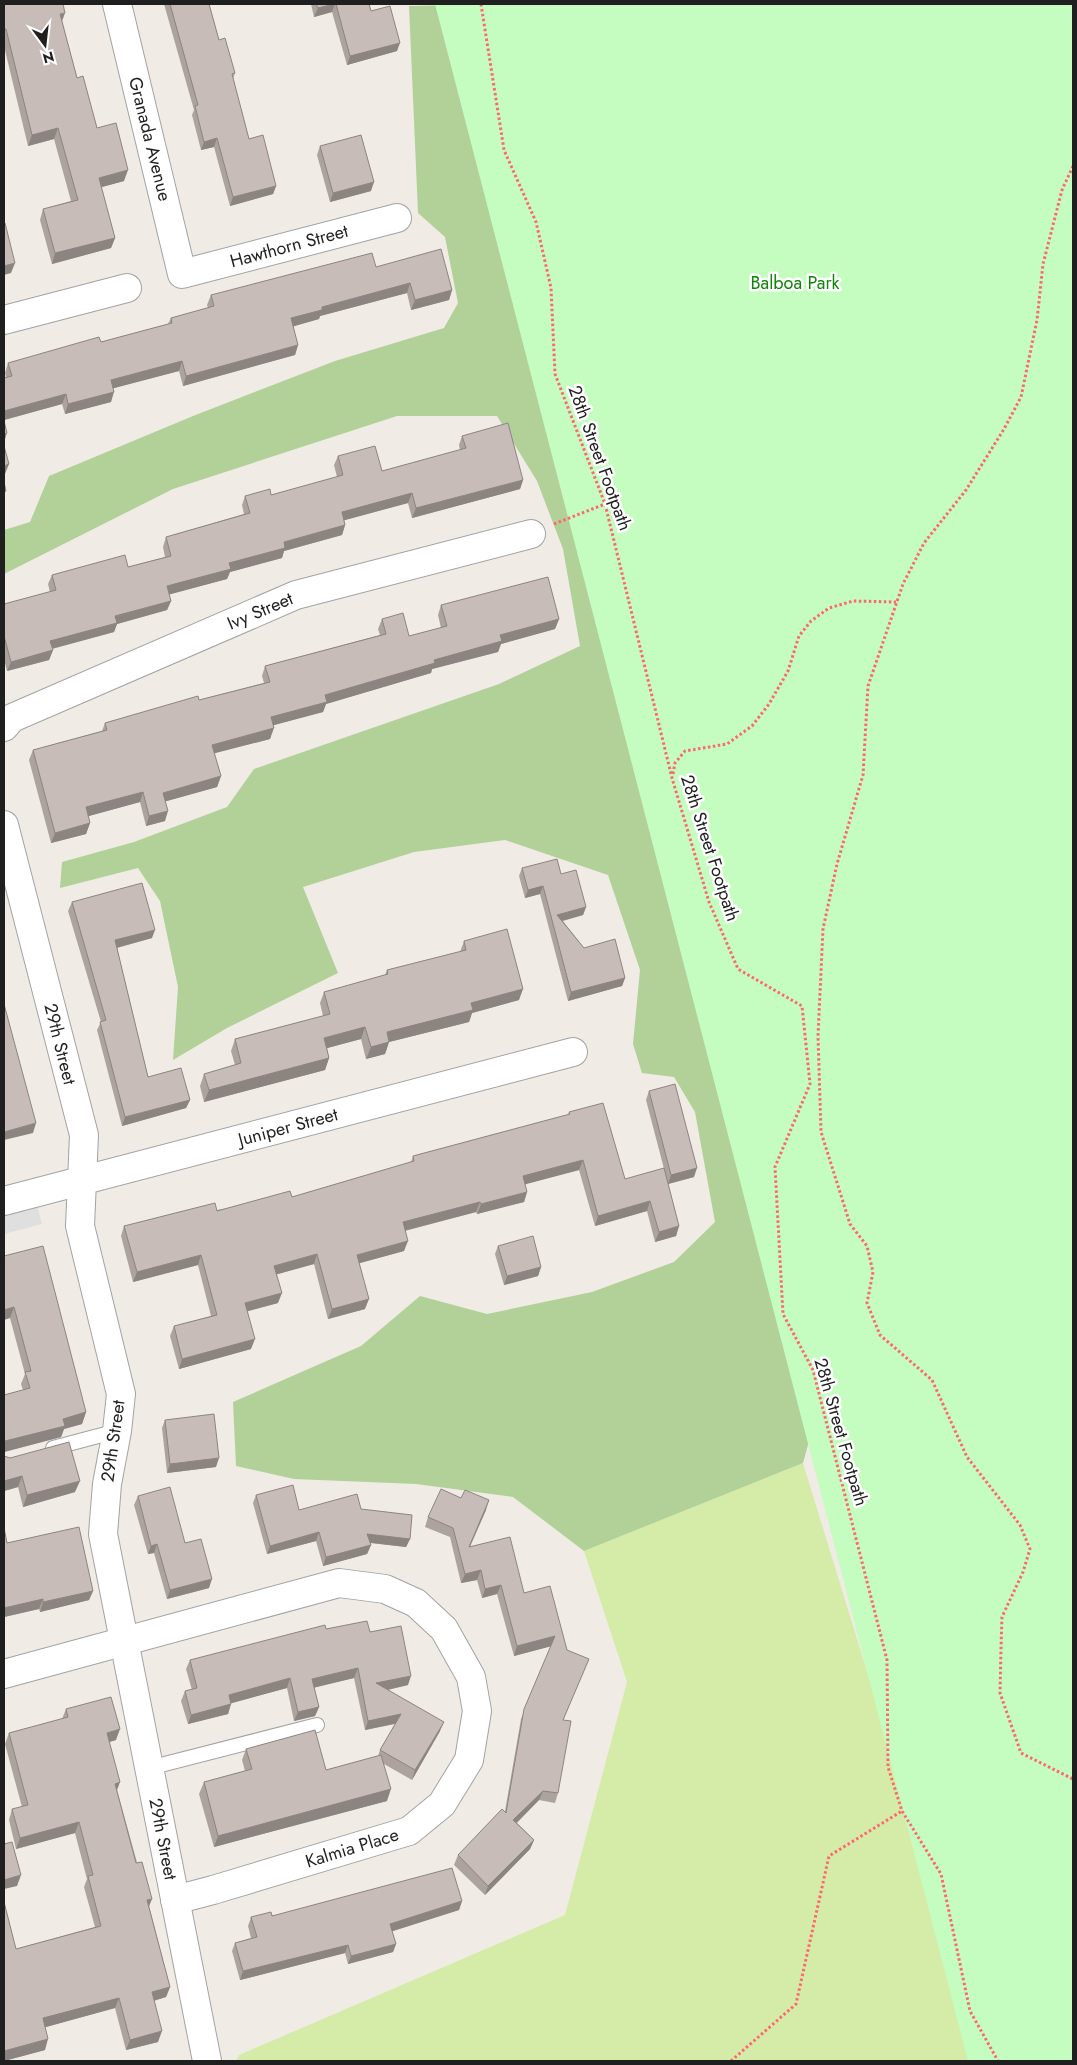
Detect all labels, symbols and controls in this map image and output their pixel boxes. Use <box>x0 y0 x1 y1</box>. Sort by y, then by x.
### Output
north arrow <box>20 20 70 70</box>
text: N <box>40 46 56 69</box>
street label: Granada Avenue <box>122 74 178 204</box>
street label: Hawthorn Street <box>227 218 352 274</box>
park label: Balboa Park <box>750 270 840 296</box>
street label: 28th Street Footpath <box>562 382 638 534</box>
street label: Ivy Street <box>223 585 298 636</box>
street label: 28th Street Footpath <box>674 771 746 925</box>
street label: 29th Street <box>37 1001 83 1088</box>
street label: Juniper Street <box>233 1101 341 1153</box>
street label: 28th Street Footpath <box>807 1355 875 1509</box>
street label: 29th Street <box>94 1398 132 1484</box>
street label: 29th Street <box>142 1796 184 1883</box>
street label: Kalmia Place <box>302 1821 402 1875</box>

